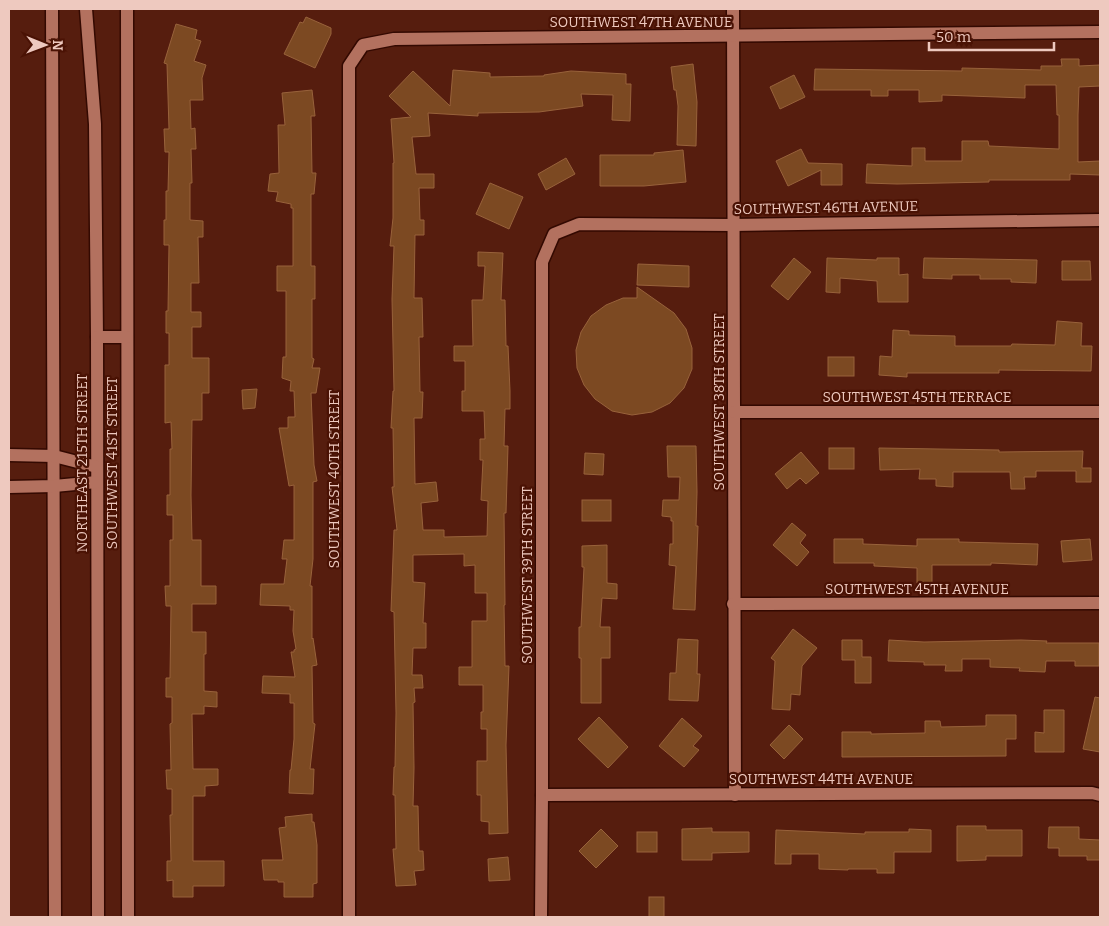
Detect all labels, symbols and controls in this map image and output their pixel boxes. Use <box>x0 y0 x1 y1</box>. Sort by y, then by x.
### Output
street label: SOUTHWEST 47TH AVENUE <box>549 14 733 31</box>
north arrow <box>20 20 70 70</box>
scale bar <box>929 20 1054 52</box>
text: 50 m <box>936 28 972 46</box>
text: N <box>49 40 66 51</box>
street label: SOUTHWEST 46TH AVENUE <box>734 198 918 218</box>
street label: SOUTHWEST 38TH STREET <box>711 313 728 491</box>
street label: NORTHEAST 215TH STREET <box>74 374 91 552</box>
street label: SOUTHWEST 41ST STREET <box>104 377 121 549</box>
street label: SOUTHWEST 45TH TERRACE <box>822 389 1012 406</box>
street label: SOUTHWEST 40TH STREET <box>326 390 343 568</box>
street label: SOUTHWEST 39TH STREET <box>519 486 536 664</box>
street label: SOUTHWEST 45TH AVENUE <box>825 581 1009 598</box>
street label: SOUTHWEST 44TH AVENUE <box>729 771 913 788</box>

